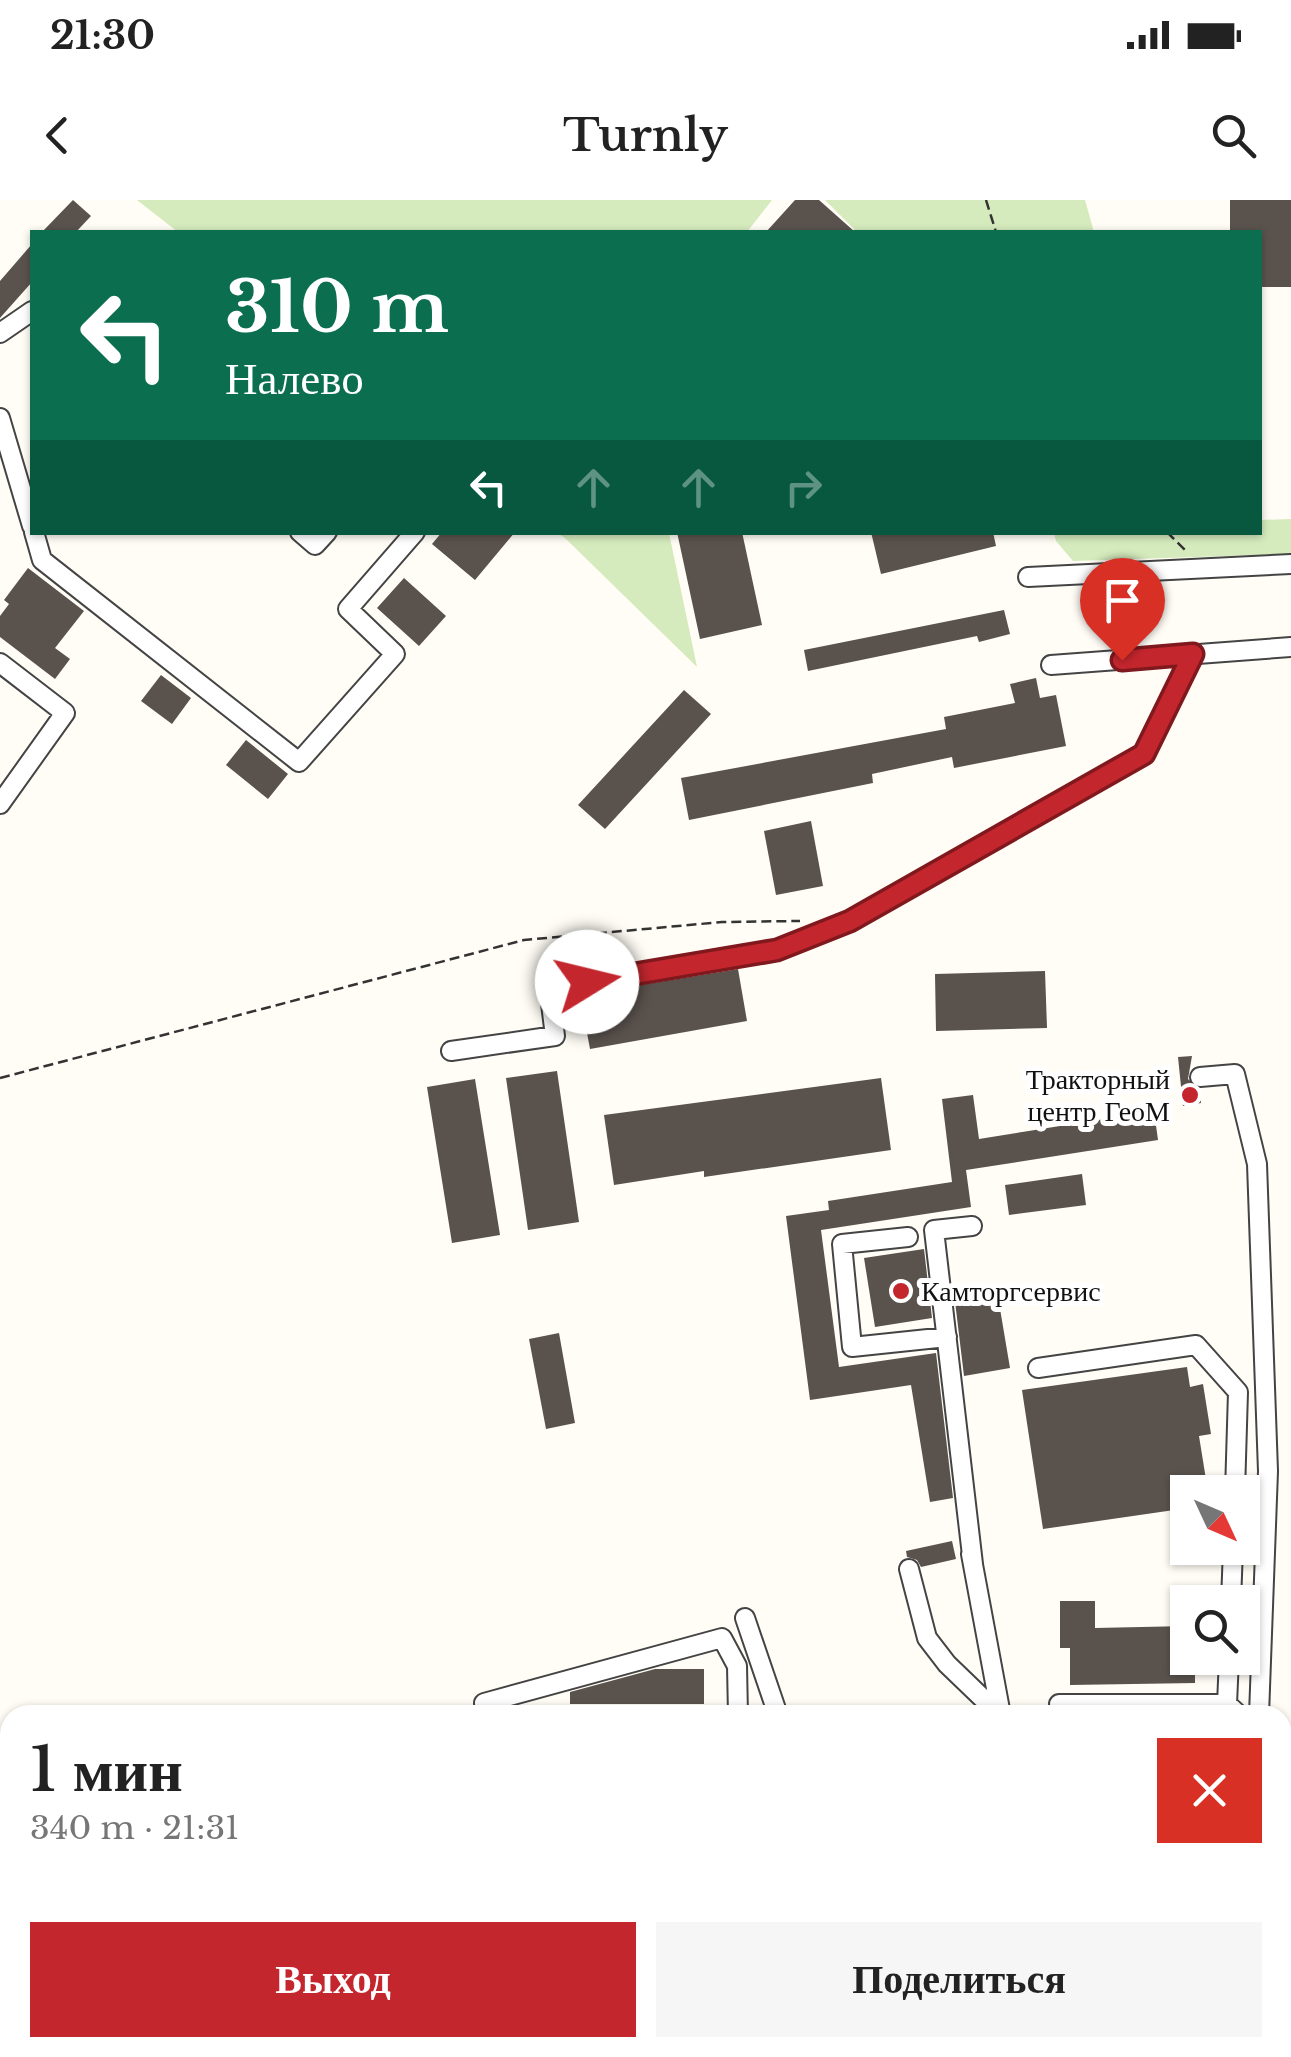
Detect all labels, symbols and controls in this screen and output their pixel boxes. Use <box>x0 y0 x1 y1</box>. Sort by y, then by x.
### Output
text: 21:30 <box>50 12 155 59</box>
text: Turnly <box>563 107 728 163</box>
icon: back <box>30 108 85 163</box>
icon: search <box>1206 108 1261 163</box>
text: 310 m <box>225 264 449 351</box>
icon: left <box>60 270 190 400</box>
text: Налево <box>225 350 364 406</box>
icon: left <box>461 460 516 515</box>
icon: ahead <box>566 460 621 515</box>
icon: ahead <box>671 460 726 515</box>
icon: right <box>776 460 831 515</box>
pin <box>1080 558 1165 661</box>
icon: arrive <box>1095 573 1150 628</box>
position arrow <box>535 930 639 1034</box>
place label: Тракторный центр ГеоМ <box>1026 1062 1170 1129</box>
marker: Тракторный центр ГеоМ <box>1179 1084 1201 1106</box>
place label: Камторгсервис <box>921 1274 1101 1309</box>
marker: Камторгсервис <box>890 1280 912 1302</box>
north arrow <box>1170 1475 1260 1565</box>
map controls <box>1170 1475 1260 1675</box>
button: search <box>1170 1585 1260 1675</box>
text: 1 мин <box>30 1733 183 1807</box>
button: close <box>1157 1738 1262 1843</box>
text: 340 m · 21:31 <box>30 1808 239 1848</box>
button: Выход <box>30 1922 636 2037</box>
button: Поделиться <box>656 1922 1262 2037</box>

